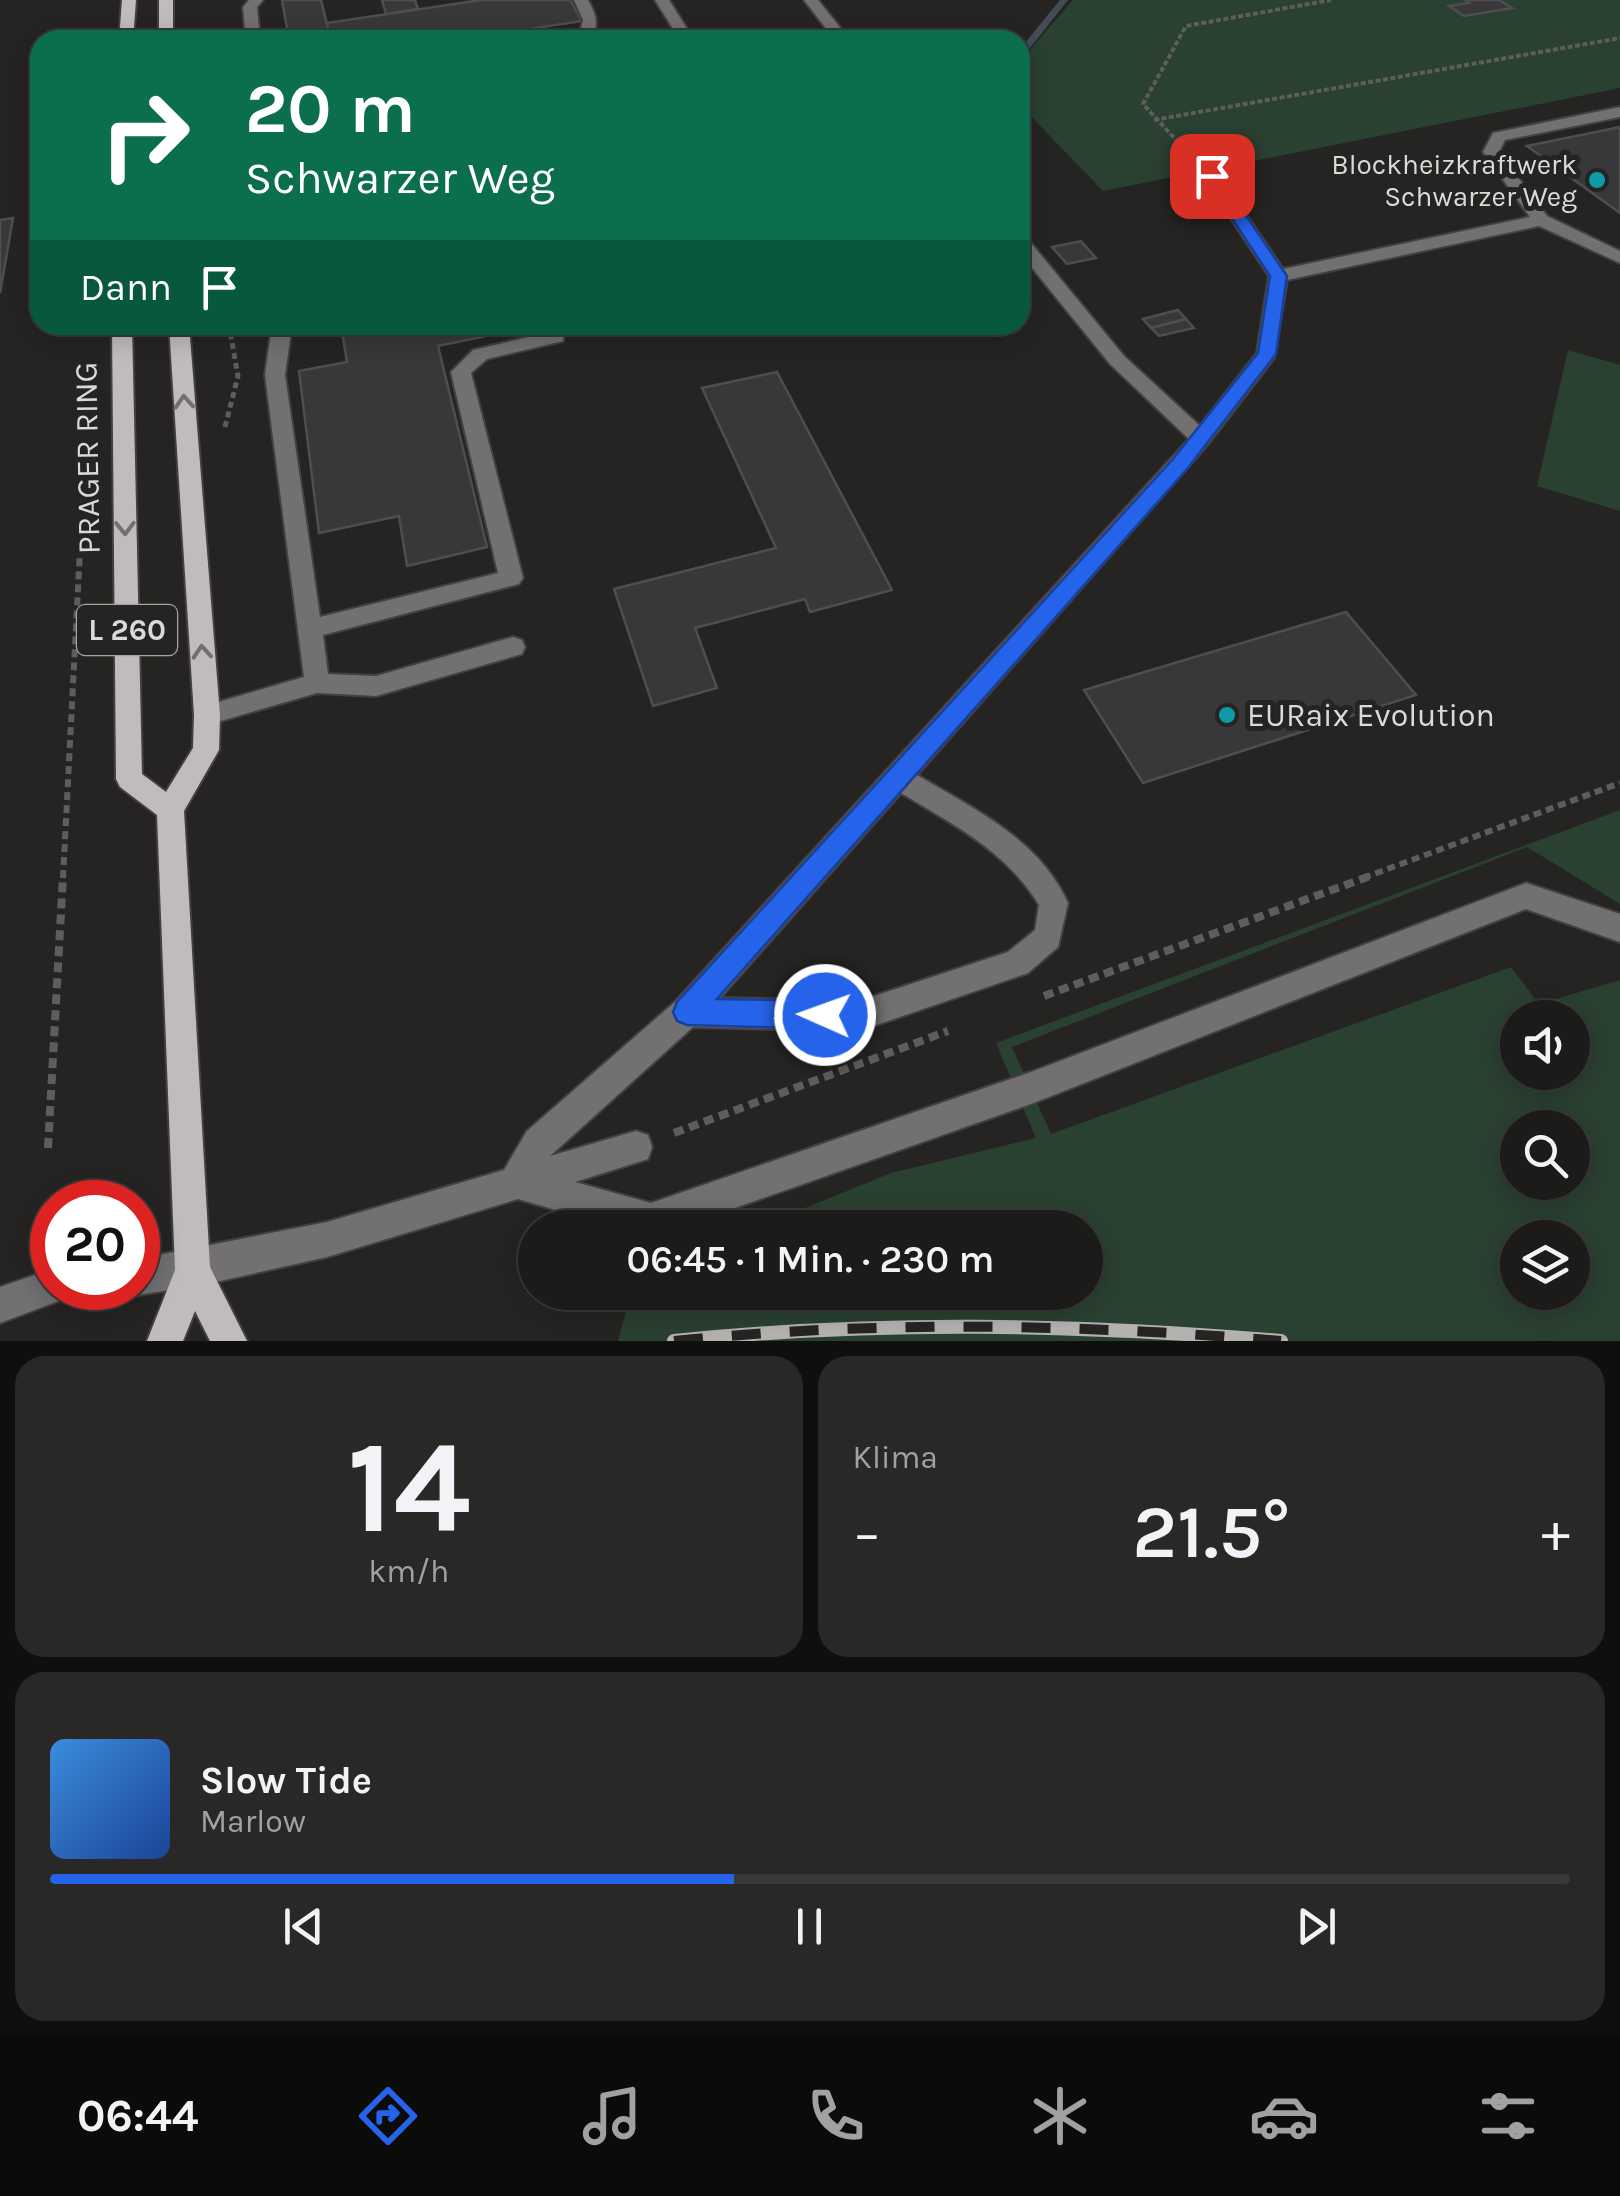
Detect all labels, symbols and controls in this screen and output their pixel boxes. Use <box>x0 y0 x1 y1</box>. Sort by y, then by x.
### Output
text: 20 m <box>245 68 416 150</box>
icon: right <box>80 70 210 200</box>
pin <box>1170 134 1255 219</box>
place label: Blockheizkraftwerk Schwarzer Weg <box>1331 148 1577 213</box>
icon: arrive <box>1185 149 1240 204</box>
text: Schwarzer Weg <box>245 152 555 204</box>
marker: Blockheizkraftwerk Schwarzer Weg <box>1586 169 1608 191</box>
icon: arrive <box>192 260 247 315</box>
text: Dann <box>80 265 172 310</box>
street label: PRAGER RING <box>67 361 108 555</box>
one-way arrow <box>174 394 195 410</box>
one-way arrow <box>114 522 136 537</box>
road number: L 260 <box>77 605 177 655</box>
one-way arrow <box>192 644 213 660</box>
place label: EURaix Evolution <box>1247 697 1495 734</box>
marker: EURaix Evolution <box>1216 704 1238 726</box>
position arrow <box>773 963 877 1067</box>
map controls <box>1500 1000 1590 1310</box>
button: sound <box>1500 1000 1590 1090</box>
button: search <box>1500 1110 1590 1200</box>
speed limit sign: 20 <box>30 1180 160 1310</box>
button: layers <box>1500 1220 1590 1310</box>
text: 06:45 · 1 Min. · 230 m <box>627 1237 994 1282</box>
text: 14 <box>347 1412 471 1564</box>
text: Klima <box>853 1439 938 1476</box>
text: 21.5° <box>1132 1488 1290 1576</box>
text: − <box>853 1501 881 1565</box>
text: + <box>1541 1501 1570 1565</box>
text: km/h <box>368 1553 449 1590</box>
text: Slow Tide <box>200 1758 372 1803</box>
text: Marlow <box>200 1803 306 1840</box>
icon: previous <box>276 1899 331 1954</box>
icon: pause <box>782 1899 837 1954</box>
icon: next <box>1289 1899 1344 1954</box>
icon: directions <box>353 2081 423 2151</box>
icon: music <box>577 2081 647 2151</box>
icon: phone <box>801 2081 871 2151</box>
icon: climate <box>1025 2081 1095 2151</box>
icon: car <box>1249 2081 1319 2151</box>
icon: filters <box>1473 2081 1543 2151</box>
text: 06:44 <box>77 2090 199 2142</box>

